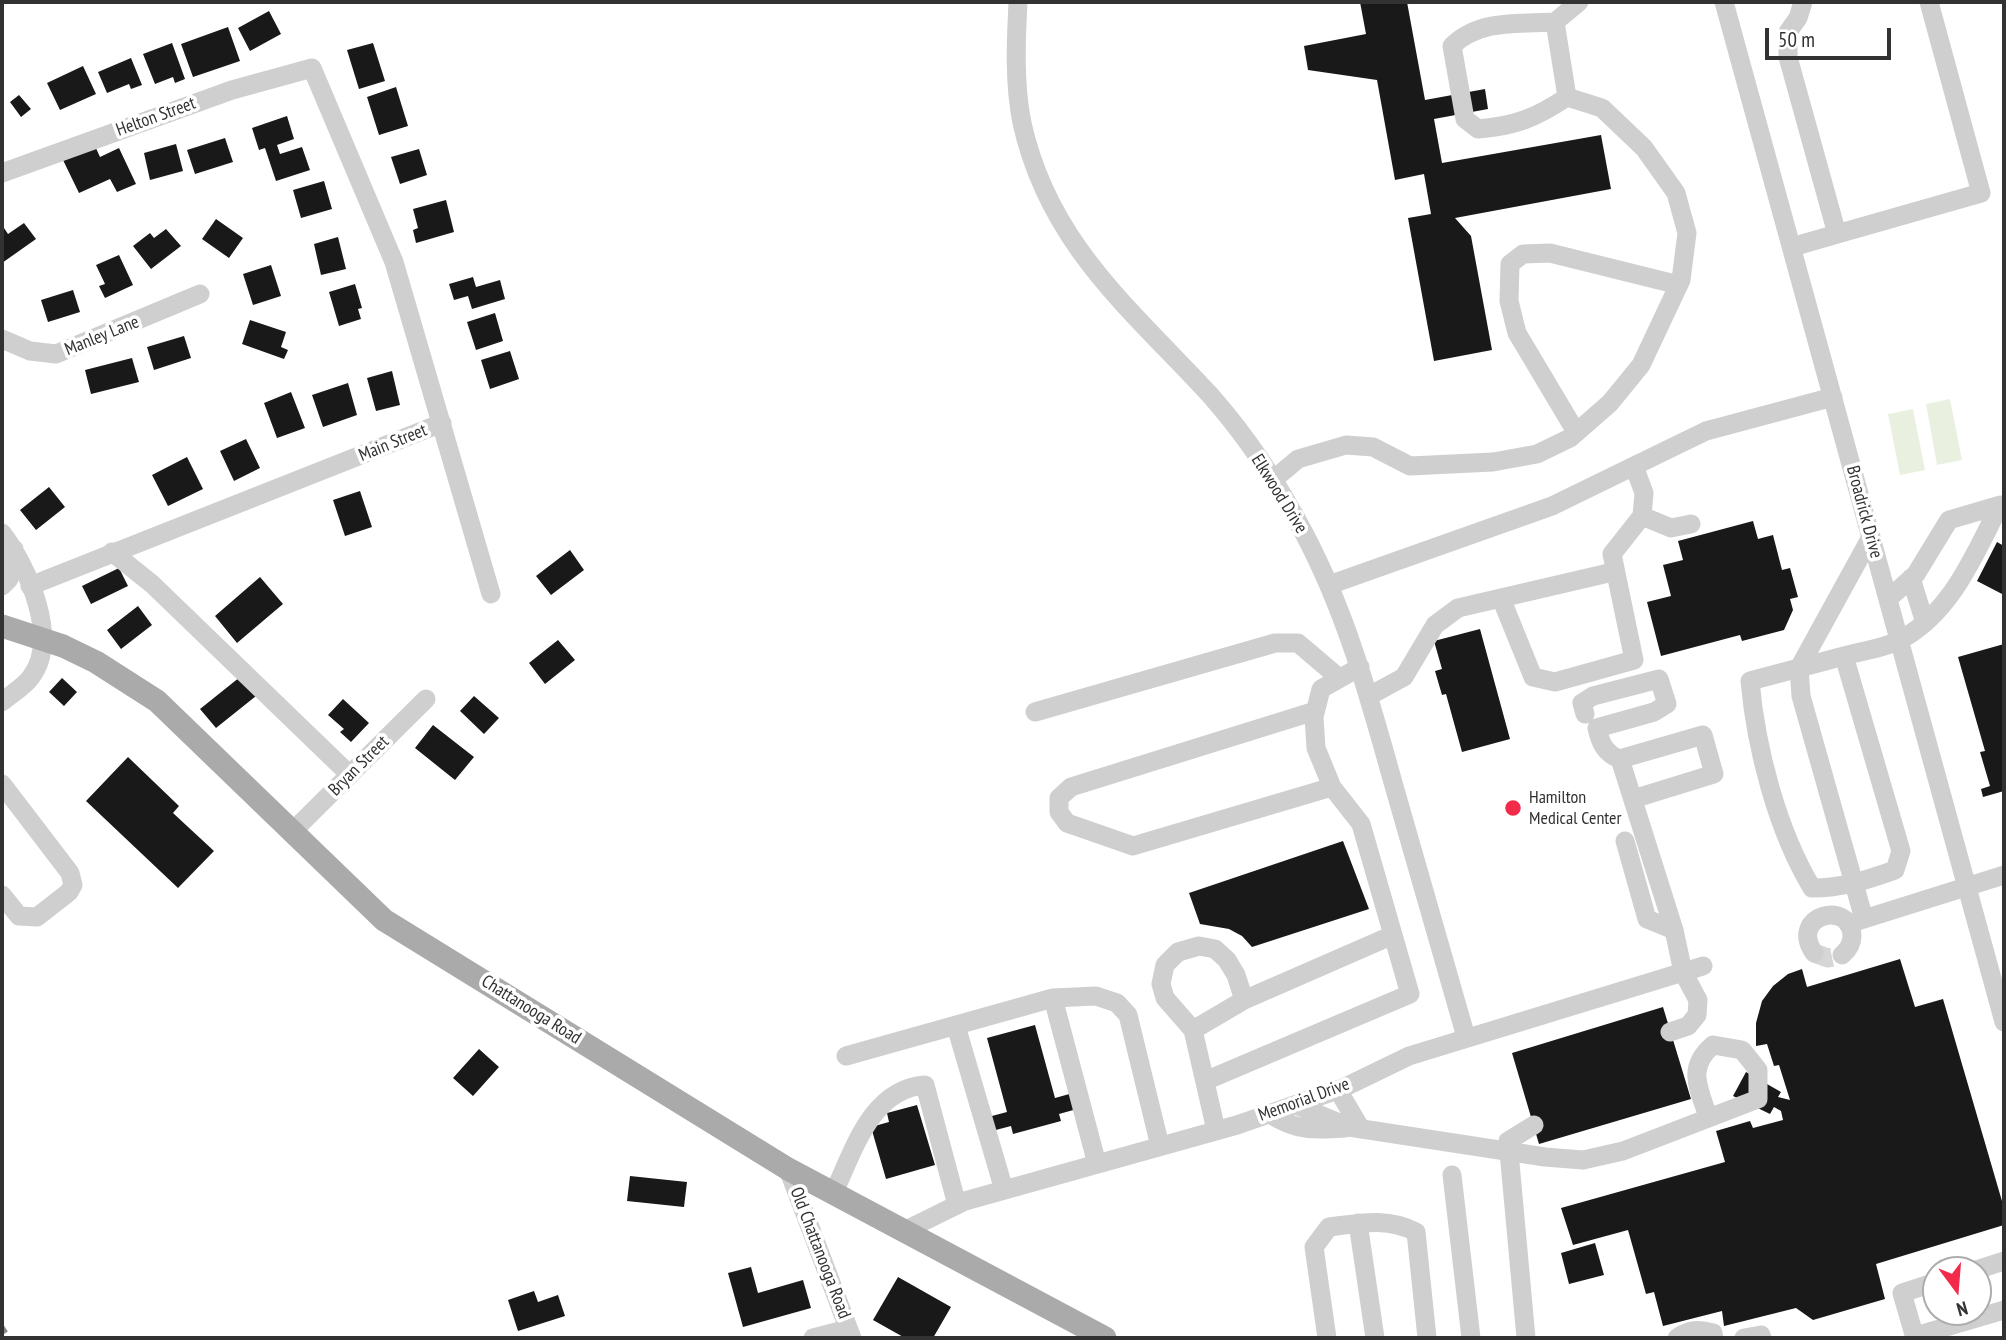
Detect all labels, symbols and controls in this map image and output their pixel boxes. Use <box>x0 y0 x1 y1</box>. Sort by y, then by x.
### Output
scale bar <box>1768 14 1894 58</box>
text: 50 m <box>1778 26 1815 53</box>
street label: Helton Street <box>113 93 199 141</box>
street label: Manley Lane <box>62 311 142 361</box>
street label: Main Street <box>356 420 430 466</box>
street label: Elkwood Drive <box>1246 450 1312 538</box>
street label: Broadrick Drive <box>1841 463 1887 561</box>
street label: Bryan Street <box>324 731 394 801</box>
place label: Hamilton Medical Center <box>1529 787 1621 830</box>
marker: Hamilton Medical Center <box>1503 798 1523 818</box>
street label: Chattanooga Road <box>477 971 585 1049</box>
street label: Memorial Drive <box>1256 1074 1352 1126</box>
street label: Old Chattanooga Road <box>785 1184 855 1322</box>
north arrow <box>1922 1256 1992 1326</box>
text: N <box>1954 1296 1970 1322</box>

